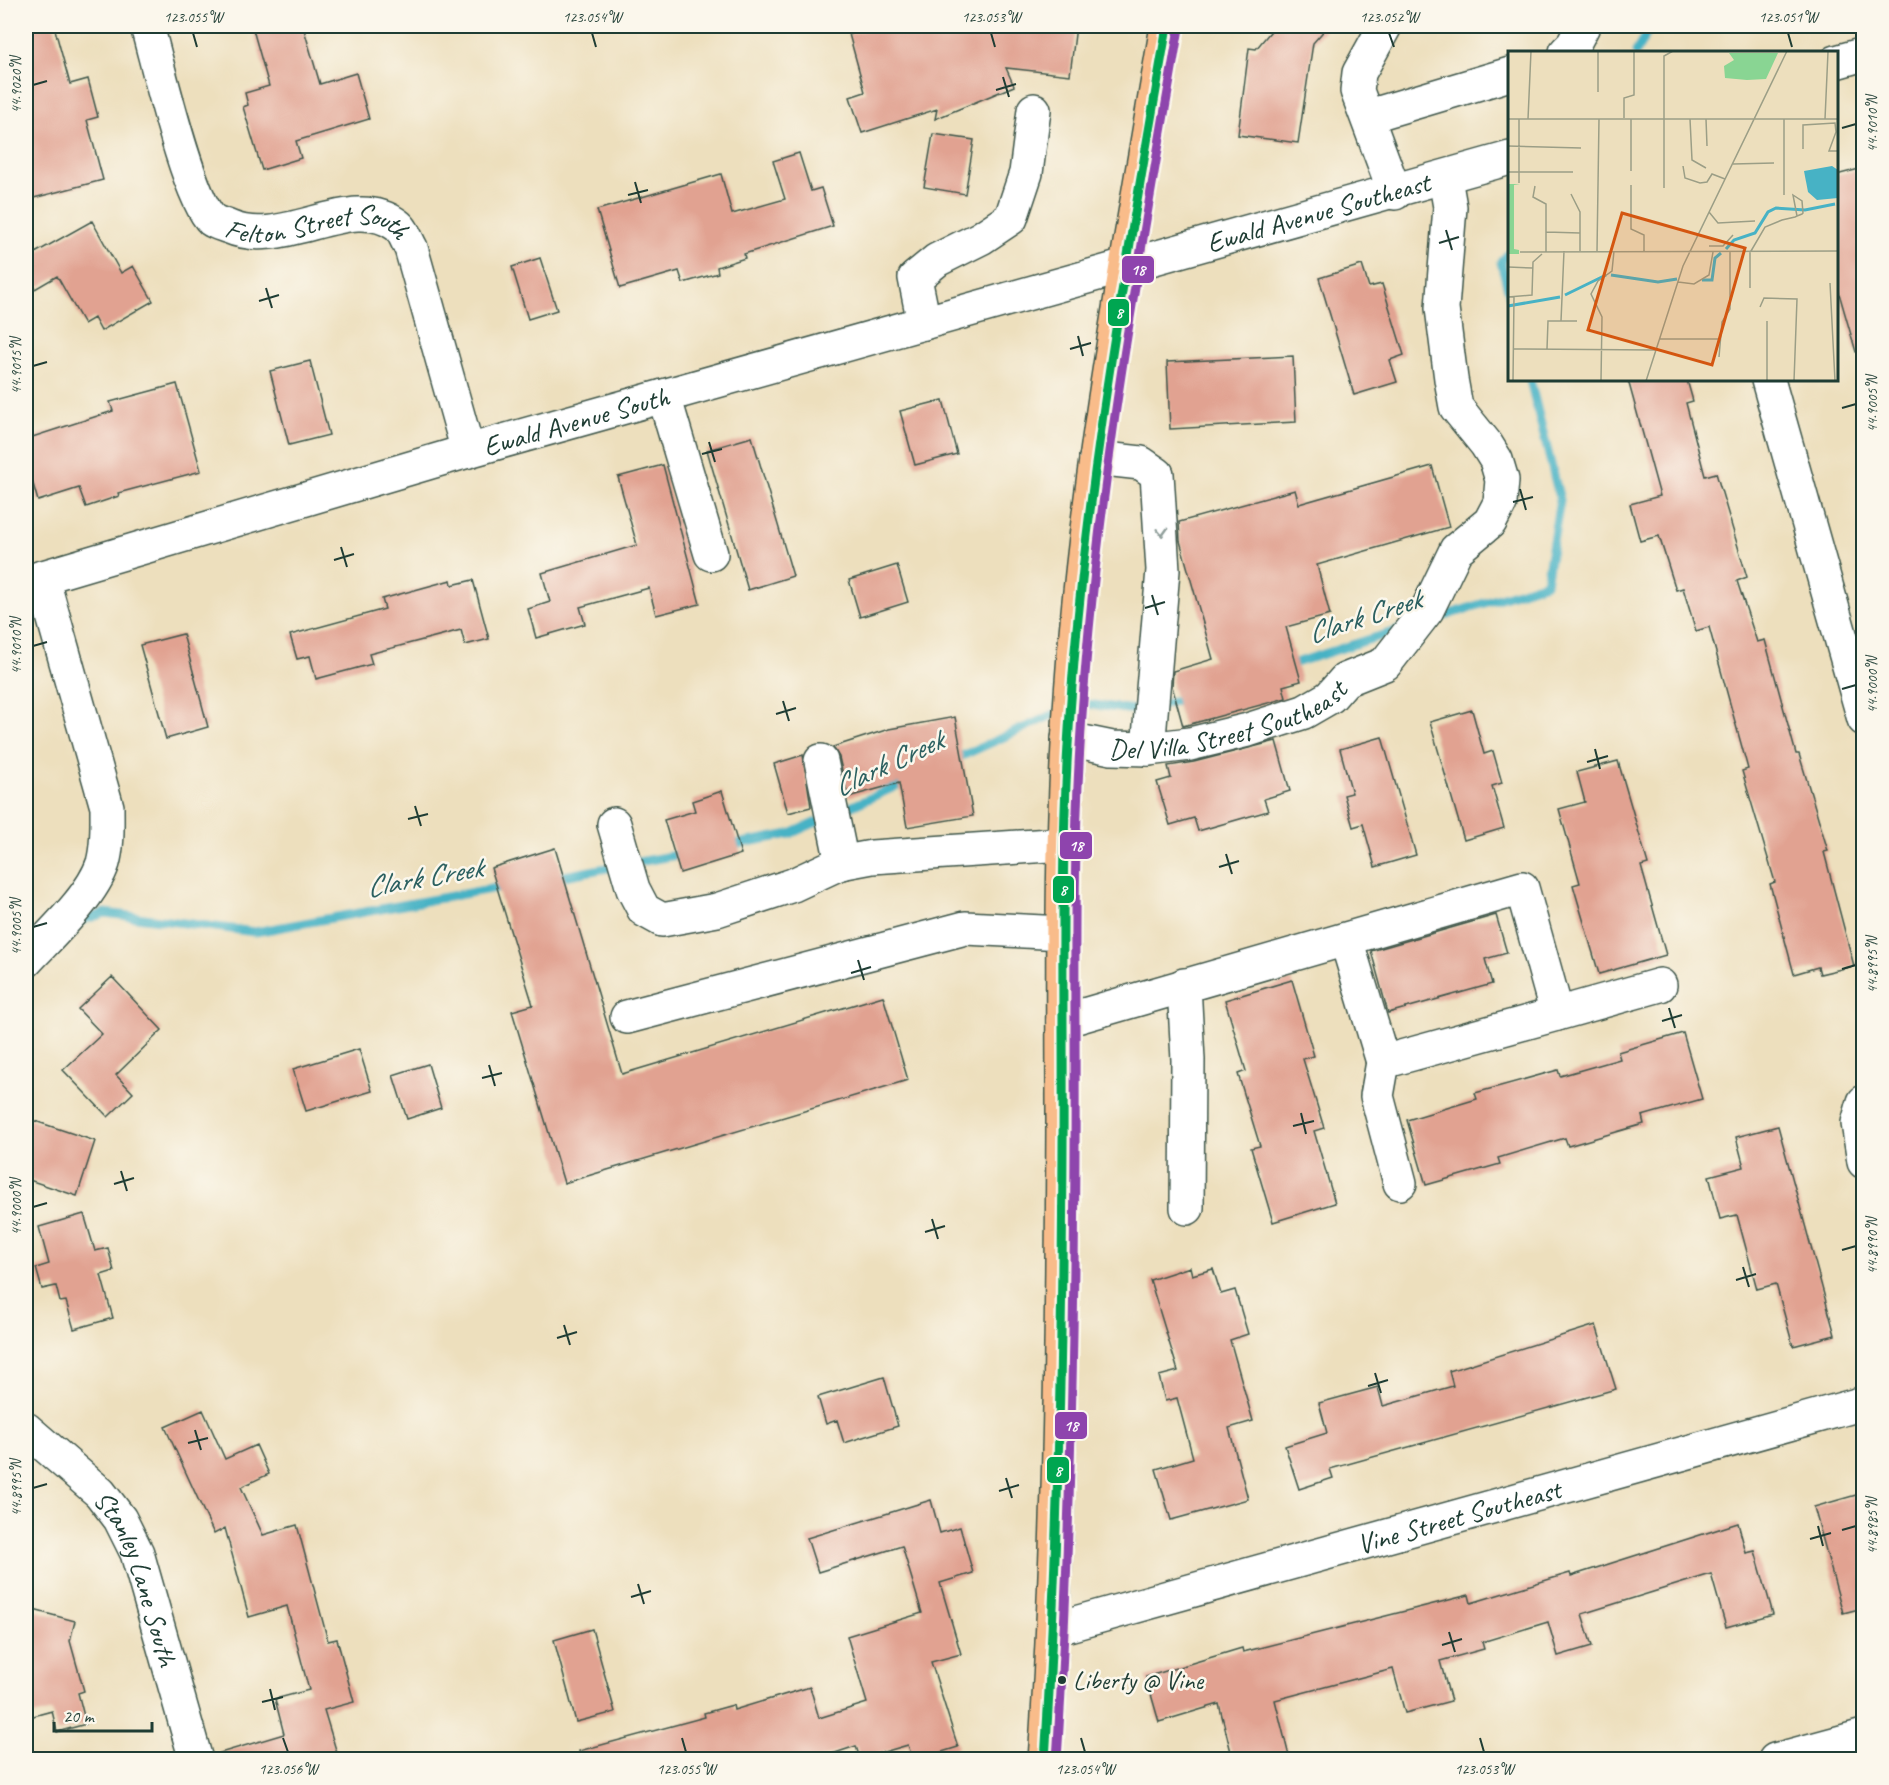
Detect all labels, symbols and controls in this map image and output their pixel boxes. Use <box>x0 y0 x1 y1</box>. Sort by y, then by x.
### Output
text: 123.055°W <box>164 8 225 27</box>
text: 123.054°W <box>563 8 624 27</box>
text: 123.053°W <box>962 8 1023 27</box>
text: 123.052°W <box>1360 8 1421 27</box>
text: 123.051°W <box>1759 8 1820 27</box>
inset map <box>1508 51 1838 381</box>
text: 44.9020°N <box>7 54 26 113</box>
text: 44.9010°N <box>1863 93 1882 152</box>
street label: Ewald Avenue Southeast <box>1202 163 1436 260</box>
street label: Felton Street South <box>221 196 420 251</box>
line badge: 18 <box>1121 255 1155 284</box>
text: 18 <box>1131 260 1147 280</box>
line badge: 8 <box>1107 298 1130 327</box>
text: 8 <box>1115 303 1124 323</box>
text: 44.9015°N <box>7 335 26 394</box>
text: 44.9005°N <box>1863 373 1882 432</box>
street label: Ewald Avenue South <box>479 378 674 463</box>
one-way arrow <box>1156 527 1169 536</box>
water label: Clark Creek <box>1302 578 1430 652</box>
text: 44.9010°N <box>7 615 26 674</box>
text: 44.9000°N <box>1863 654 1882 713</box>
street label: Del Villa Street Southeast <box>1109 671 1356 767</box>
water label: Clark Creek <box>827 719 954 805</box>
line badge: 18 <box>1059 831 1093 860</box>
text: 18 <box>1069 836 1085 856</box>
water label: Clark Creek <box>363 847 490 906</box>
line badge: 8 <box>1052 875 1075 904</box>
text: 8 <box>1059 880 1068 900</box>
text: 44.9005°N <box>7 896 26 955</box>
text: 44.8995°N <box>1863 934 1882 993</box>
text: 44.9000°N <box>7 1176 26 1235</box>
text: 44.8990°N <box>1863 1215 1882 1274</box>
line badge: 18 <box>1054 1411 1088 1440</box>
text: 18 <box>1064 1416 1080 1436</box>
line badge: 8 <box>1046 1456 1070 1484</box>
text: 44.8995°N <box>7 1457 26 1516</box>
text: 8 <box>1054 1461 1063 1481</box>
street label: Vine Street Southeast <box>1353 1470 1567 1561</box>
street label: Stanley Lane South <box>87 1483 186 1672</box>
text: 44.8985°N <box>1863 1495 1882 1554</box>
place label: Liberty @ Vine <box>1073 1664 1204 1697</box>
marker: Liberty @ Vine <box>1056 1674 1068 1686</box>
scale bar <box>54 1695 152 1733</box>
text: 20 m <box>63 1705 96 1727</box>
text: 123.056°W <box>259 1760 320 1779</box>
text: 123.055°W <box>657 1760 718 1779</box>
text: 123.054°W <box>1056 1760 1117 1779</box>
text: 123.053°W <box>1455 1760 1516 1779</box>

